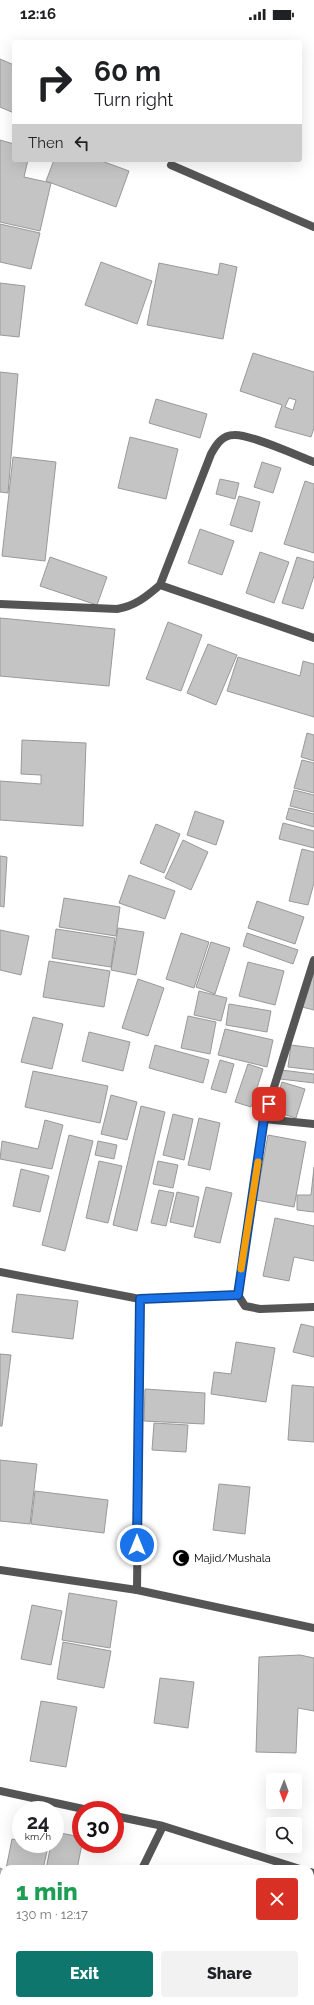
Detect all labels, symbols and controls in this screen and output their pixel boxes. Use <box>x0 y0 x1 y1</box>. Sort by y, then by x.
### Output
text: 12:16 <box>20 5 56 23</box>
text: 60 m <box>94 55 161 88</box>
icon: right <box>28 56 80 108</box>
text: Turn right <box>94 89 173 110</box>
icon: left <box>71 132 93 154</box>
text: Then <box>28 134 63 152</box>
pin <box>252 1087 286 1121</box>
icon: arrive <box>258 1093 280 1115</box>
position arrow <box>116 1524 158 1566</box>
mosque icon: Majid/Mushala <box>171 1548 191 1568</box>
place label: Majid/Mushala <box>194 1552 271 1565</box>
north arrow <box>266 1773 302 1809</box>
map controls <box>266 1773 302 1853</box>
speed limit sign: 30 <box>72 1801 124 1853</box>
text: 24 <box>27 1810 49 1834</box>
button: search <box>266 1817 302 1853</box>
text: km/h <box>25 1831 51 1842</box>
text: 1 min <box>16 1877 78 1906</box>
button: close <box>256 1878 298 1920</box>
text: 130 m · 12:17 <box>16 1907 88 1922</box>
button: Exit <box>16 1951 153 1997</box>
button: Share <box>161 1951 298 1997</box>

